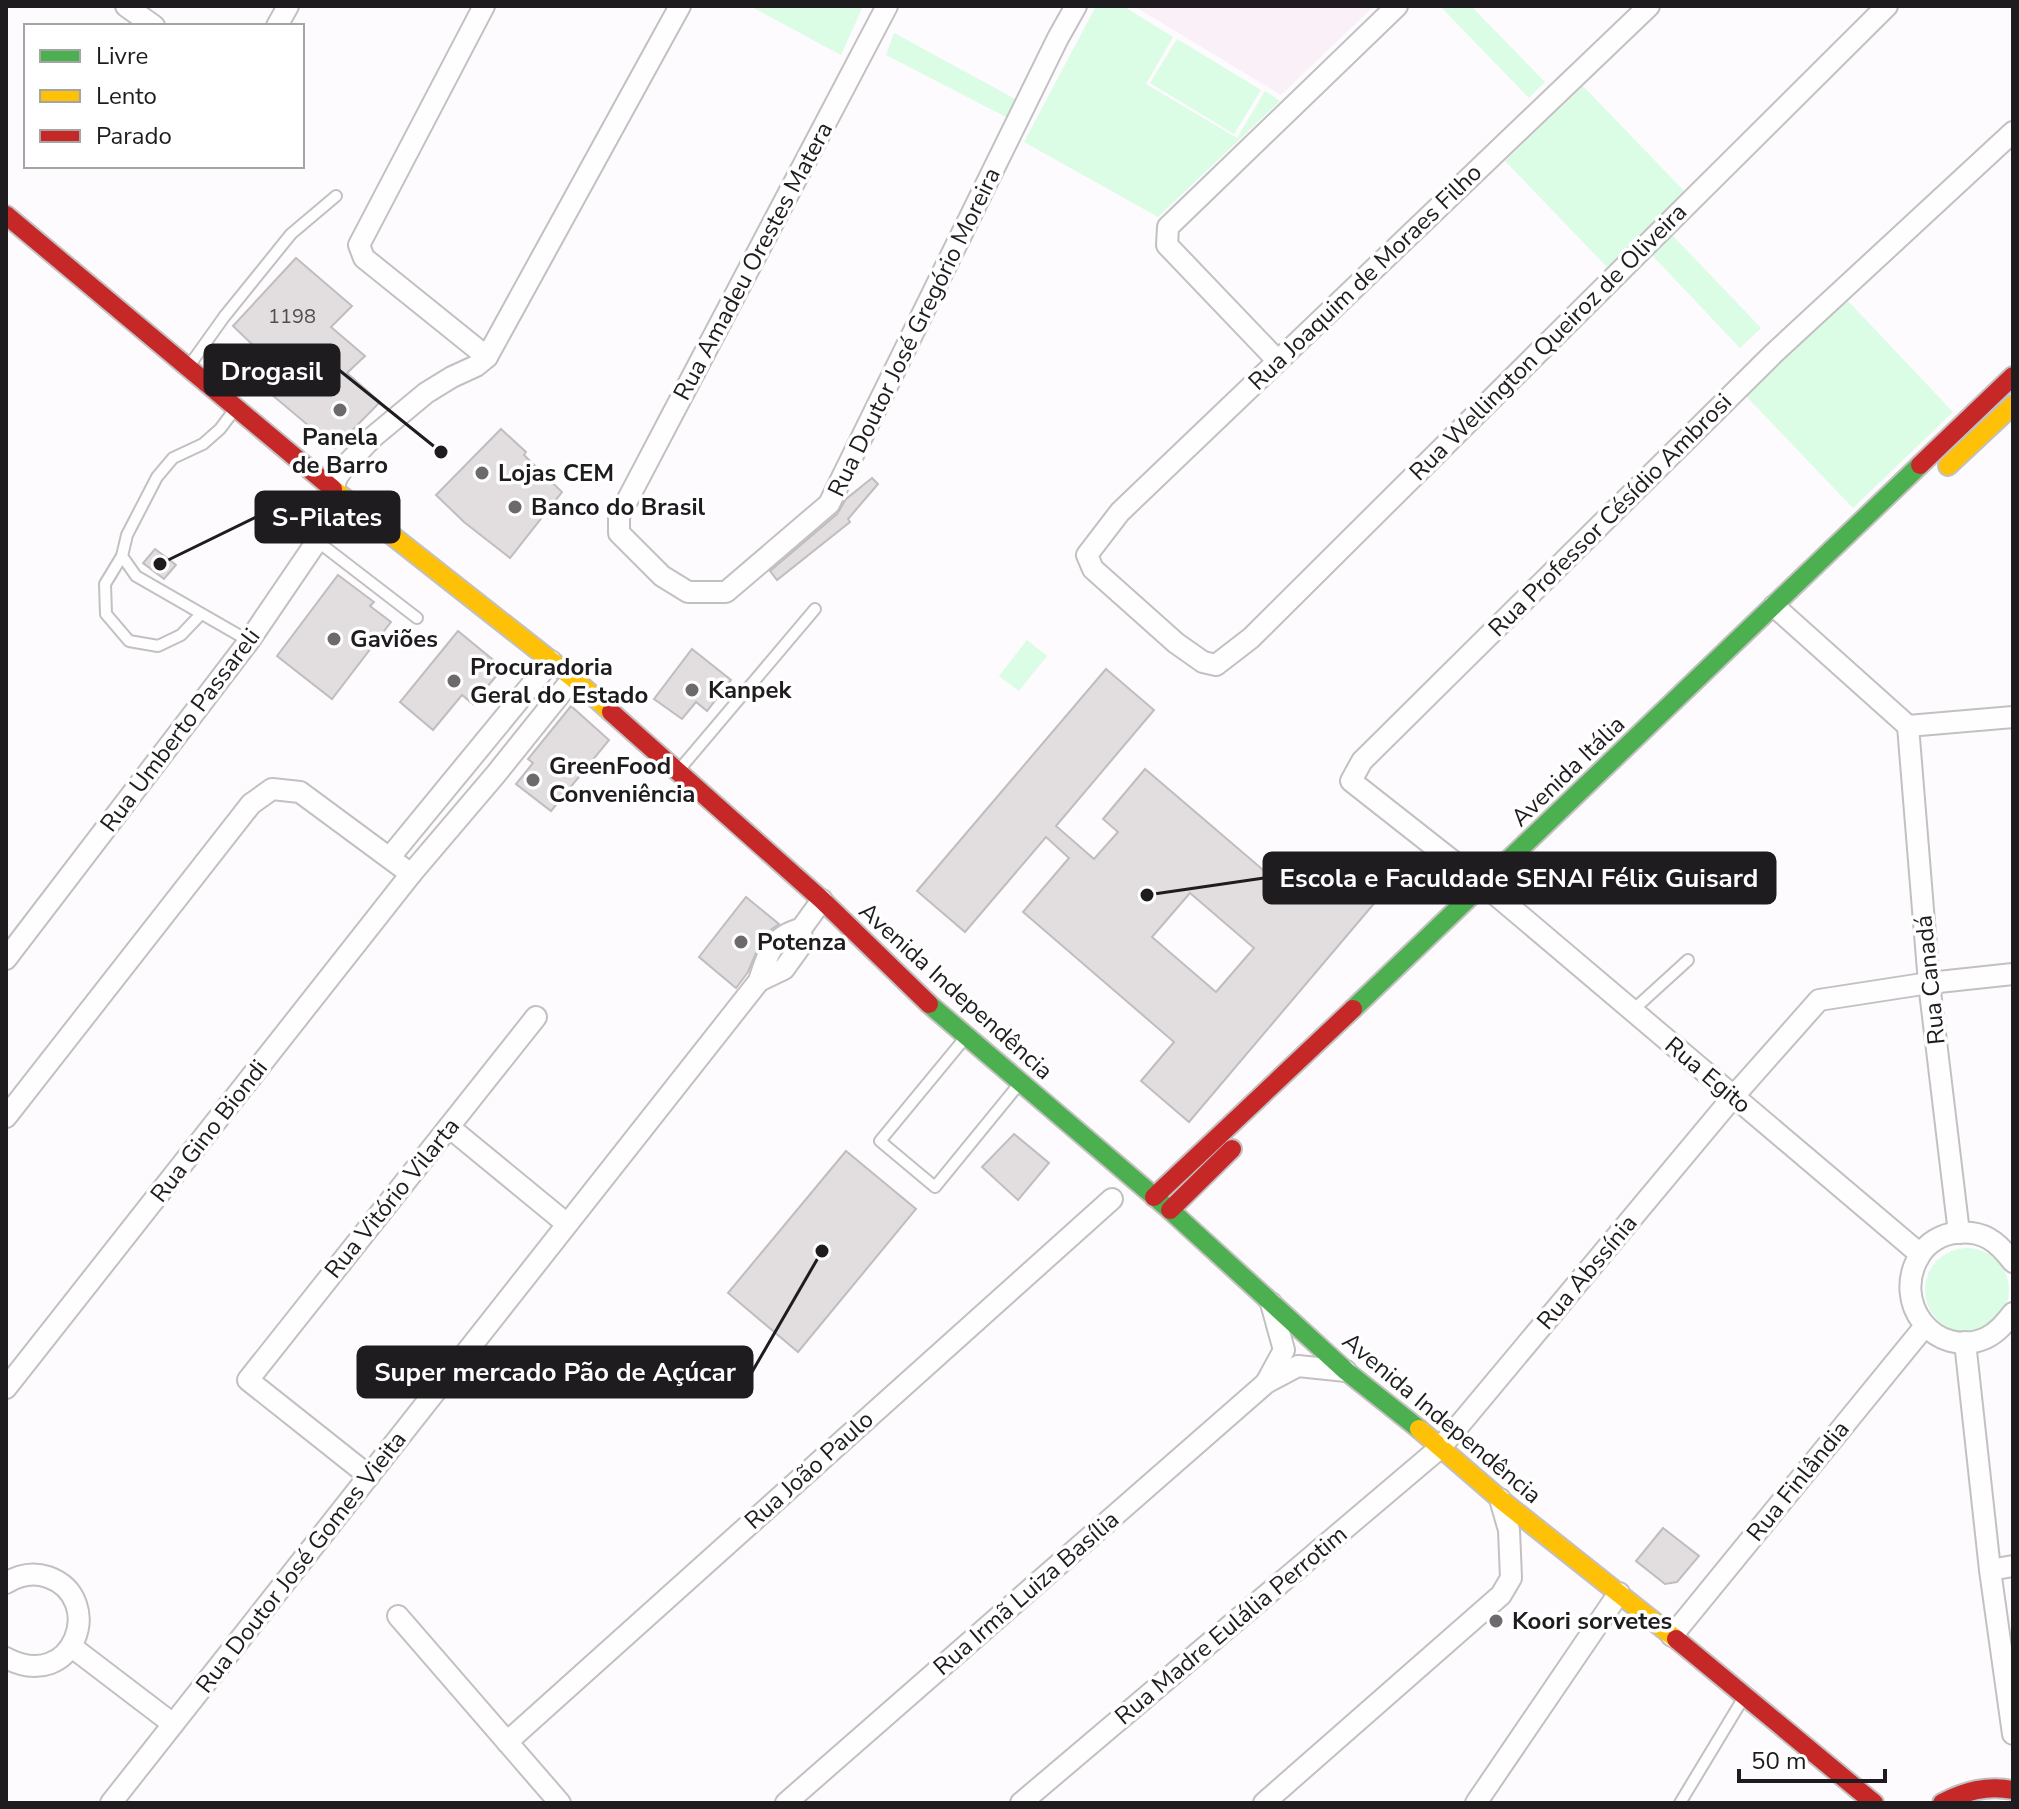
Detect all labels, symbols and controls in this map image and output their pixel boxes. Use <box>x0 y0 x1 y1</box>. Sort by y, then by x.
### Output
legend <box>24 24 304 168</box>
text: Livre <box>96 40 148 72</box>
text: Lento <box>96 80 157 112</box>
street label: Rua Amadeu Orestes Matera <box>666 116 840 406</box>
text: Parado <box>96 120 172 152</box>
street label: Rua Joaquim de Moraes Filho <box>1241 157 1489 397</box>
street label: Rua Doutor José Gregório Moreira <box>820 162 1008 502</box>
street label: Rua Wellington Queiroz de Oliveira <box>1402 196 1694 488</box>
house number: 1198 <box>268 303 316 330</box>
callout: Drogasil <box>205 345 339 395</box>
text: Drogasil <box>221 354 324 389</box>
street label: Rua Professor Césídio Ambrosi <box>1481 386 1739 644</box>
marker: Panela de Barro <box>331 401 349 419</box>
place label: Panela de Barro <box>292 421 388 481</box>
place label: Lojas CEM <box>498 457 614 489</box>
marker: Lojas CEM <box>473 464 491 482</box>
place label: Banco do Brasil <box>531 491 706 523</box>
callout: S-Pilates <box>256 492 399 542</box>
marker: Banco do Brasil <box>506 498 524 516</box>
text: S-Pilates <box>272 500 382 535</box>
street label: Rua Umberto Passareli <box>93 622 267 838</box>
place label: Gaviões <box>350 623 438 655</box>
marker: Gaviões <box>325 630 343 648</box>
place label: Procuradoria Geral do Estado <box>470 651 648 711</box>
marker: Procuradoria Geral do Estado <box>445 672 463 690</box>
place label: Kanpek <box>708 674 793 706</box>
marker: Kanpek <box>683 681 701 699</box>
street label: Avenida Itália <box>1504 709 1632 833</box>
place label: GreenFood Conveniência <box>549 750 695 810</box>
marker: GreenFood Conveniência <box>524 771 542 789</box>
callout: Escola e Faculdade SENAI Félix Guisard <box>1264 853 1775 903</box>
text: Escola e Faculdade SENAI Félix Guisard <box>1280 861 1758 896</box>
street label: Avenida Independência <box>852 895 1060 1087</box>
street label: Rua Canadá <box>1907 914 1953 1046</box>
place label: Potenza <box>757 926 846 958</box>
marker: Potenza <box>732 933 750 951</box>
street label: Rua Egito <box>1658 1029 1758 1121</box>
street label: Rua Gino Biondi <box>143 1053 275 1209</box>
street label: Rua Vitório Vilarta <box>317 1111 467 1285</box>
street label: Rua Abssínia <box>1530 1208 1644 1336</box>
street label: Avenida Independência <box>1336 1325 1548 1511</box>
callout: Super mercado Pão de Açúcar <box>358 1347 752 1397</box>
text: Super mercado Pão de Açúcar <box>374 1355 737 1390</box>
street label: Rua João Paulo <box>738 1404 880 1536</box>
street label: Rua Finlândia <box>1739 1414 1857 1548</box>
street label: Rua Doutor José Gomes Vieita <box>189 1424 413 1700</box>
street label: Rua Irmã Luiza Basília <box>926 1503 1126 1683</box>
street label: Rua Madre Eulália Perrotim <box>1108 1518 1354 1732</box>
place label: Koori sorvetes <box>1512 1605 1672 1637</box>
marker: Koori sorvetes <box>1487 1612 1505 1630</box>
scale bar <box>1739 1733 1885 1783</box>
text: 50 m <box>1751 1745 1807 1777</box>

